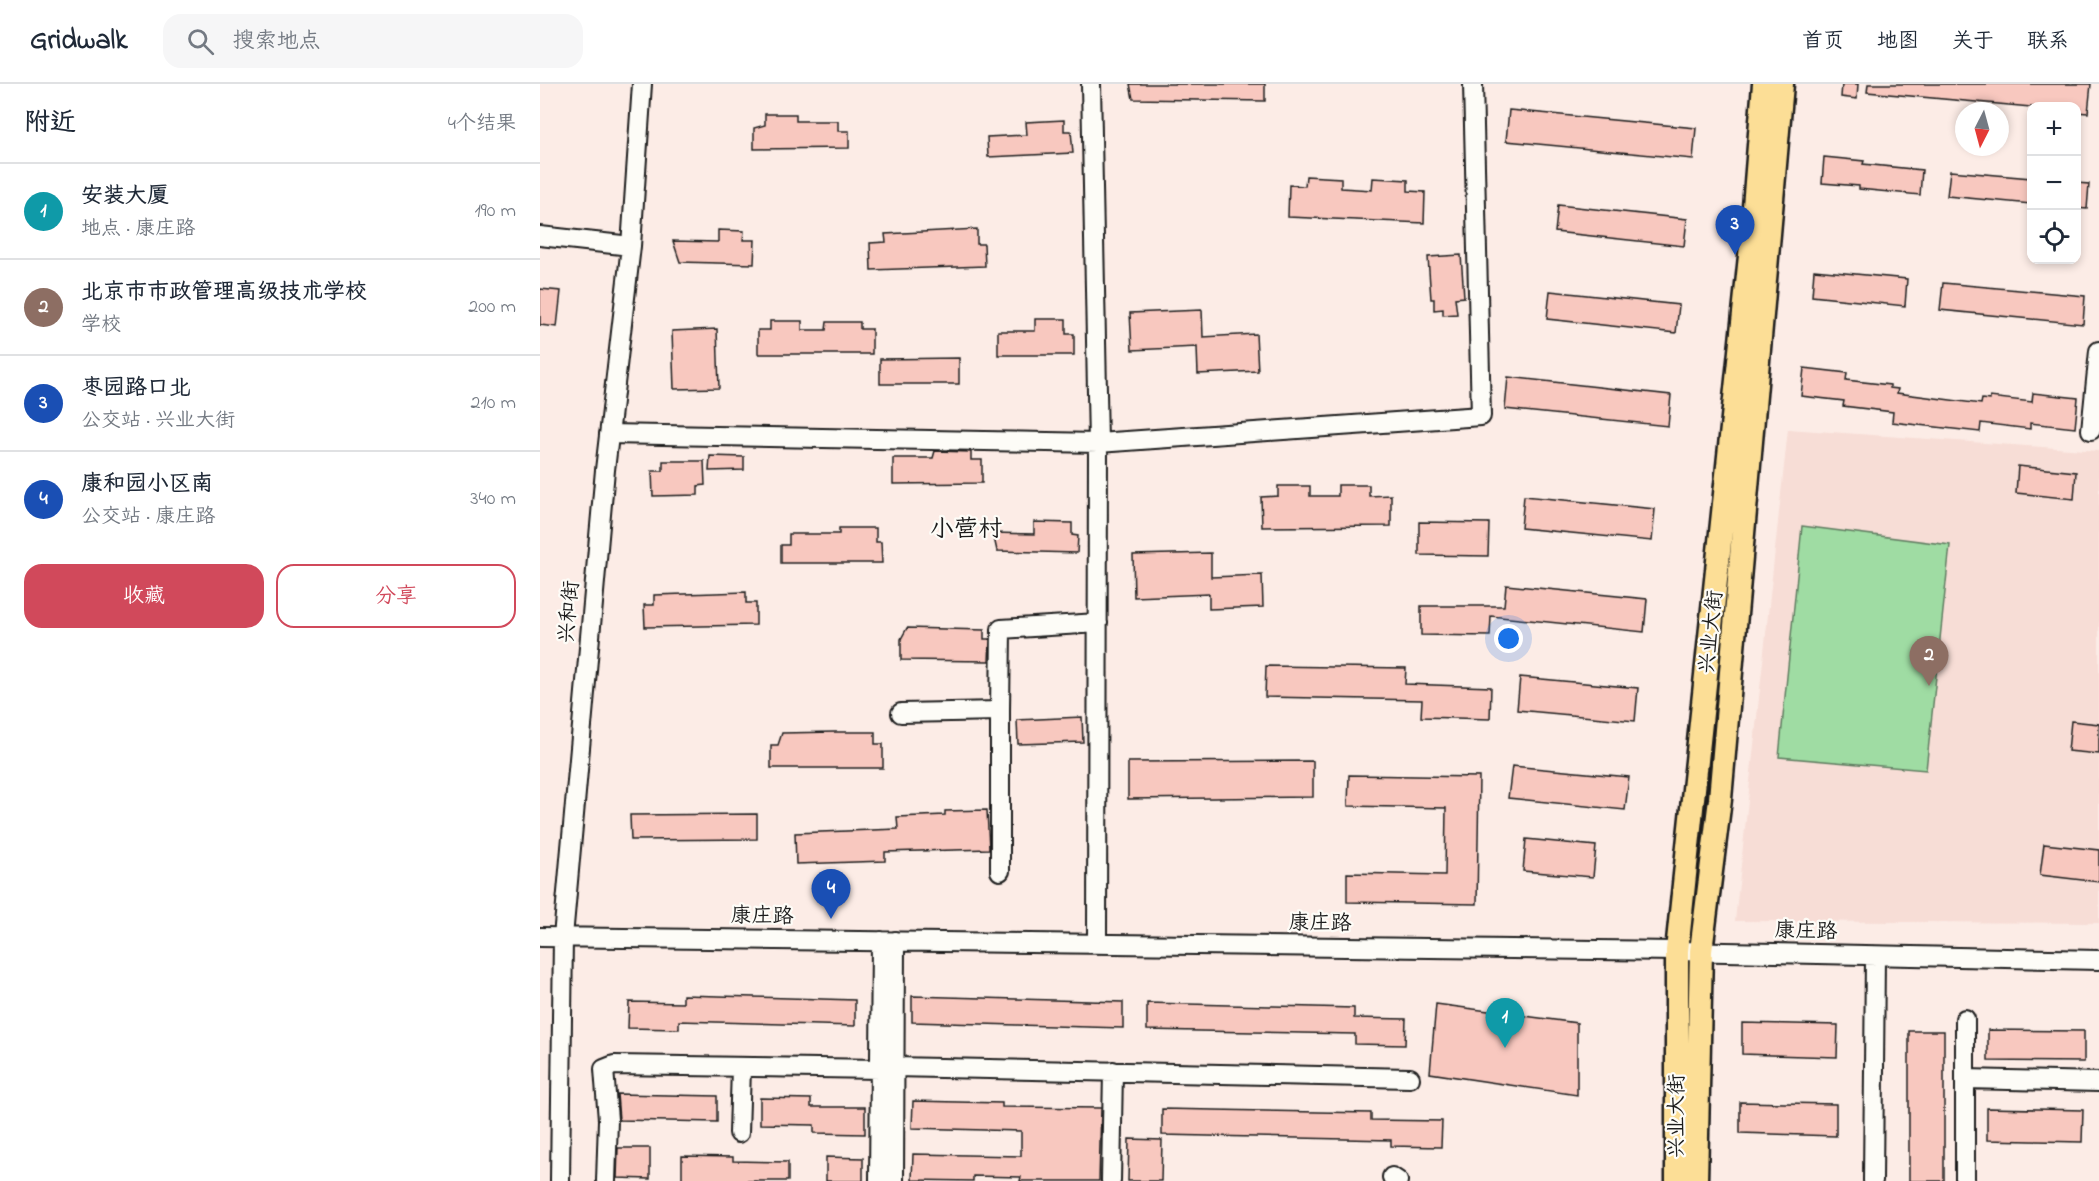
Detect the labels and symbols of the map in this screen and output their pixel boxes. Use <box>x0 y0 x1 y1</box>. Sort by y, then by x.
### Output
north arrow <box>1955 102 2009 156</box>
pin: 3 <box>1716 206 1754 255</box>
district label: 小营村 <box>930 513 1002 548</box>
street label: 兴和街 <box>552 579 588 645</box>
street label: 兴业大街 <box>1693 589 1731 675</box>
your location <box>1494 624 1523 653</box>
pin: 2 <box>1910 636 1948 686</box>
pin: 4 <box>812 870 850 919</box>
street label: 康庄路 <box>730 901 794 933</box>
street label: 康庄路 <box>1288 908 1352 940</box>
street label: 康庄路 <box>1774 916 1838 948</box>
pin: 1 <box>1486 998 1524 1048</box>
street label: 兴业大街 <box>1663 1074 1693 1158</box>

